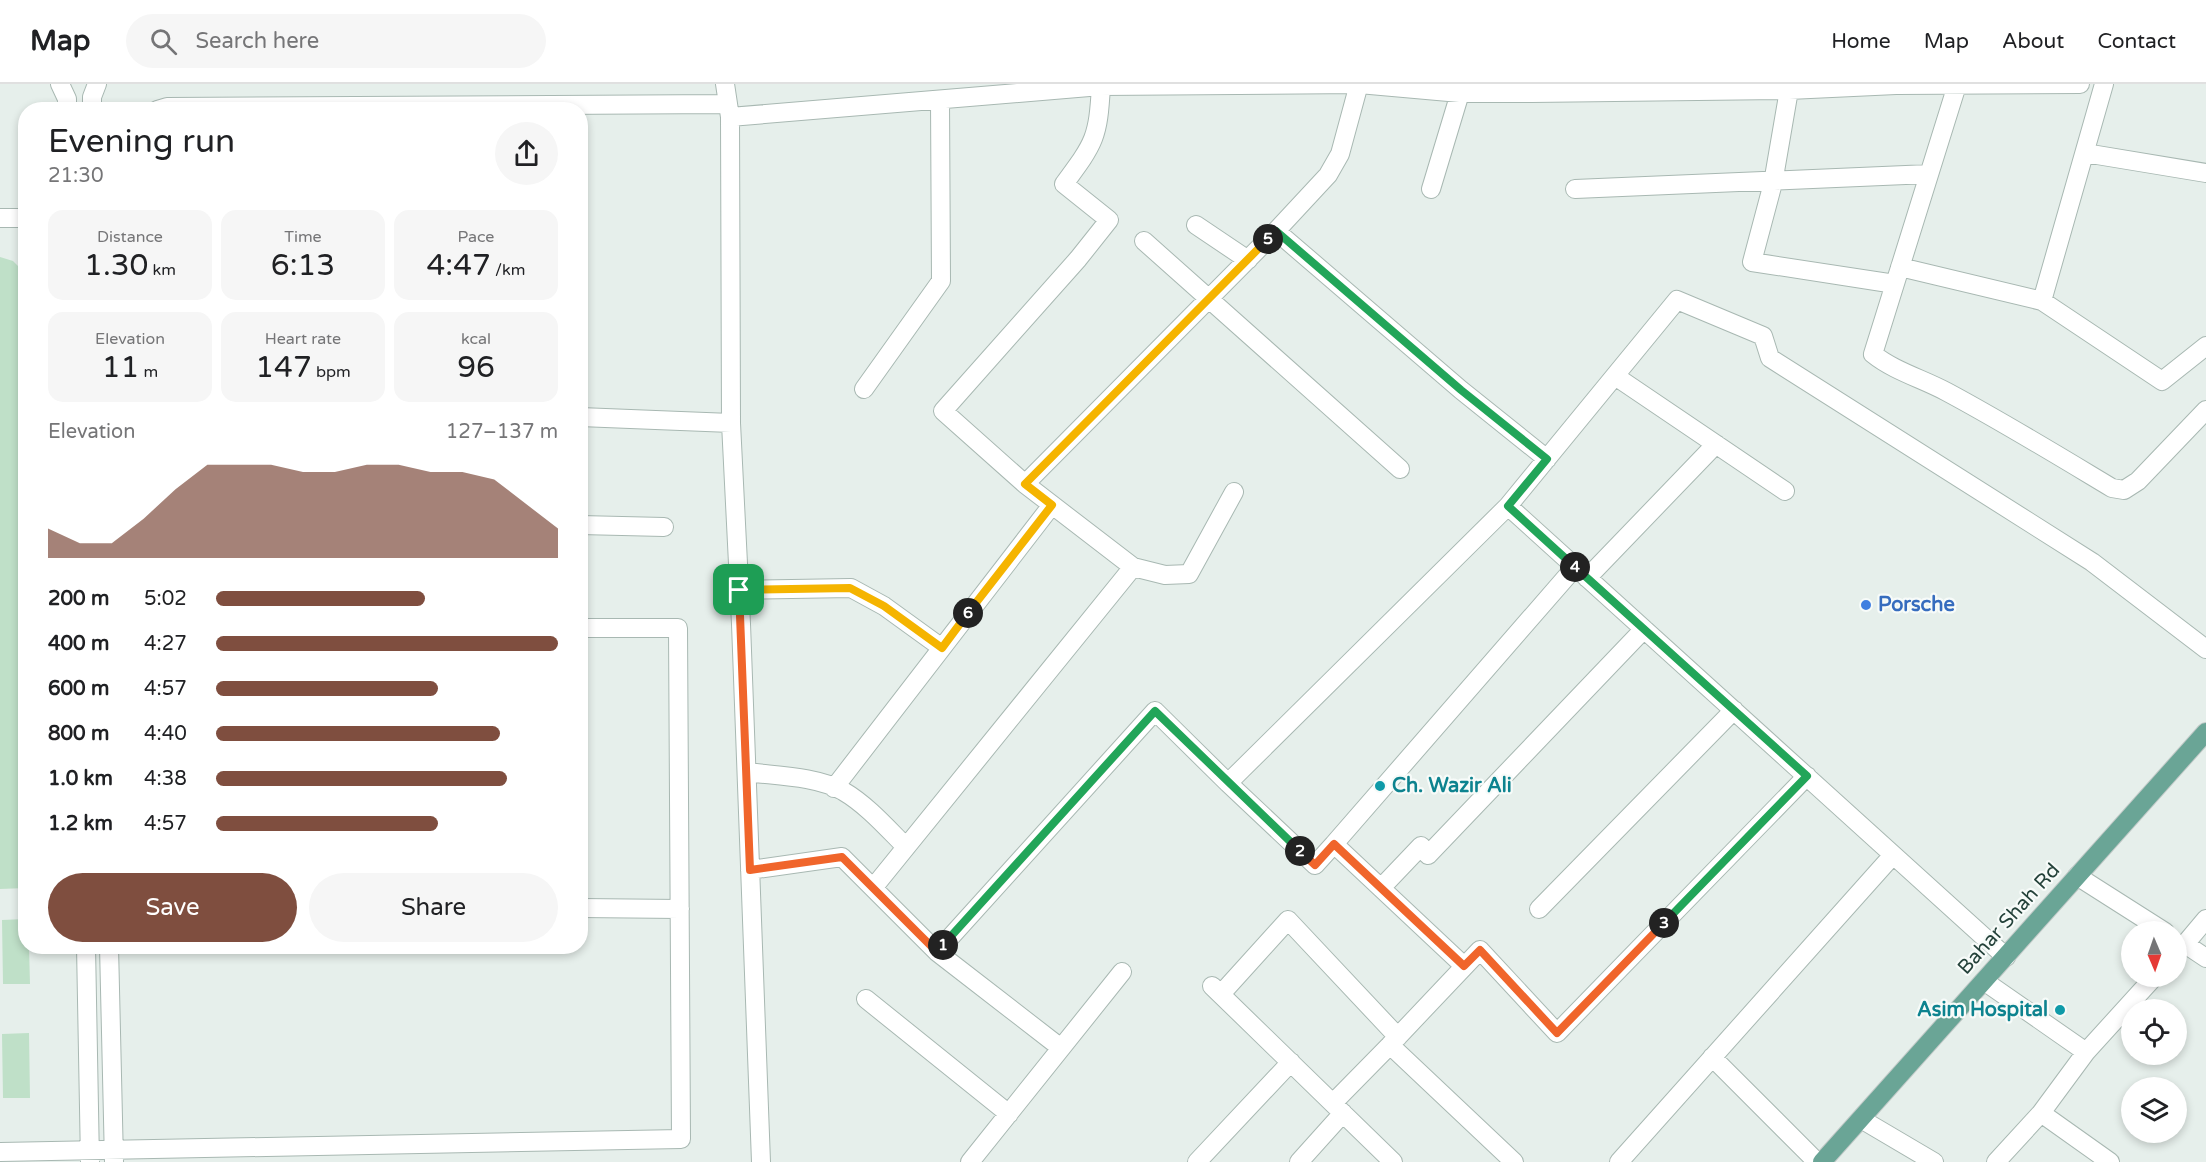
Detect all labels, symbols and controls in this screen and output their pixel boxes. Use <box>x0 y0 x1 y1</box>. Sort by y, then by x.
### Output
search box <box>126 14 546 68</box>
text: Map <box>30 24 90 58</box>
icon: search <box>147 25 180 58</box>
text: Search here <box>195 28 319 54</box>
text: Home <box>1831 29 1891 54</box>
text: Map <box>1924 29 1969 54</box>
text: About <box>2002 29 2064 54</box>
text: Contact <box>2097 29 2176 54</box>
text: Evening run <box>48 122 235 161</box>
button: share <box>495 122 558 185</box>
text: 21:30 <box>48 164 103 188</box>
pin: 5 <box>1253 224 1283 254</box>
text: Distance <box>97 227 163 247</box>
text: Time <box>284 227 322 247</box>
text: Pace <box>458 227 494 247</box>
text: 5 <box>1263 229 1273 249</box>
text: 1.30 <box>84 247 148 284</box>
text: 6:13 <box>271 247 335 284</box>
text: 4:47 <box>427 247 491 284</box>
text: km <box>148 260 176 280</box>
text: /km <box>491 260 525 280</box>
text: Elevation <box>95 329 165 349</box>
text: Heart rate <box>265 329 341 349</box>
text: kcal <box>461 329 491 349</box>
text: 11 <box>102 349 139 386</box>
text: 147 <box>255 349 312 386</box>
text: 96 <box>457 349 495 386</box>
text: m <box>139 362 158 382</box>
text: bpm <box>312 362 351 382</box>
text: Elevation <box>48 420 135 444</box>
text: 127–137 m <box>446 420 558 444</box>
pin: 4 <box>1560 552 1590 582</box>
text: 4 <box>1570 557 1580 577</box>
pin <box>713 564 764 615</box>
icon: arrive <box>722 573 755 606</box>
text: 200 m <box>48 587 109 611</box>
text: 5:02 <box>144 587 187 611</box>
place label: Porsche <box>1878 593 1955 617</box>
pin: 6 <box>953 598 983 628</box>
marker: Porsche <box>1859 598 1873 612</box>
text: 6 <box>963 603 973 623</box>
text: 400 m <box>48 632 109 656</box>
text: 4:27 <box>144 632 187 656</box>
text: 600 m <box>48 677 109 701</box>
text: 4:57 <box>144 677 187 701</box>
text: 800 m <box>48 722 109 746</box>
text: 4:40 <box>144 722 187 746</box>
text: 1.0 km <box>48 767 113 791</box>
text: 4:38 <box>144 767 187 791</box>
place label: Ch. Wazir Ali <box>1392 774 1512 798</box>
marker: Ch. Wazir Ali <box>1373 779 1387 793</box>
text: 1.2 km <box>48 812 113 836</box>
text: 4:57 <box>144 812 187 836</box>
pin: 2 <box>1285 836 1315 866</box>
text: 2 <box>1295 841 1305 861</box>
street label: Bahar Shah Rd <box>1953 859 2065 979</box>
button: Save <box>48 873 297 942</box>
button: Share <box>309 873 558 942</box>
pin: 3 <box>1649 908 1679 938</box>
text: 3 <box>1659 913 1669 933</box>
north arrow <box>2121 921 2187 987</box>
map controls <box>2121 921 2187 1143</box>
pin: 1 <box>928 930 958 960</box>
text: 1 <box>938 935 948 955</box>
place label: Asim Hospital <box>1917 998 2048 1022</box>
button: locate <box>2121 999 2187 1065</box>
marker: Asim Hospital <box>2053 1003 2067 1017</box>
button: layers <box>2121 1077 2187 1143</box>

